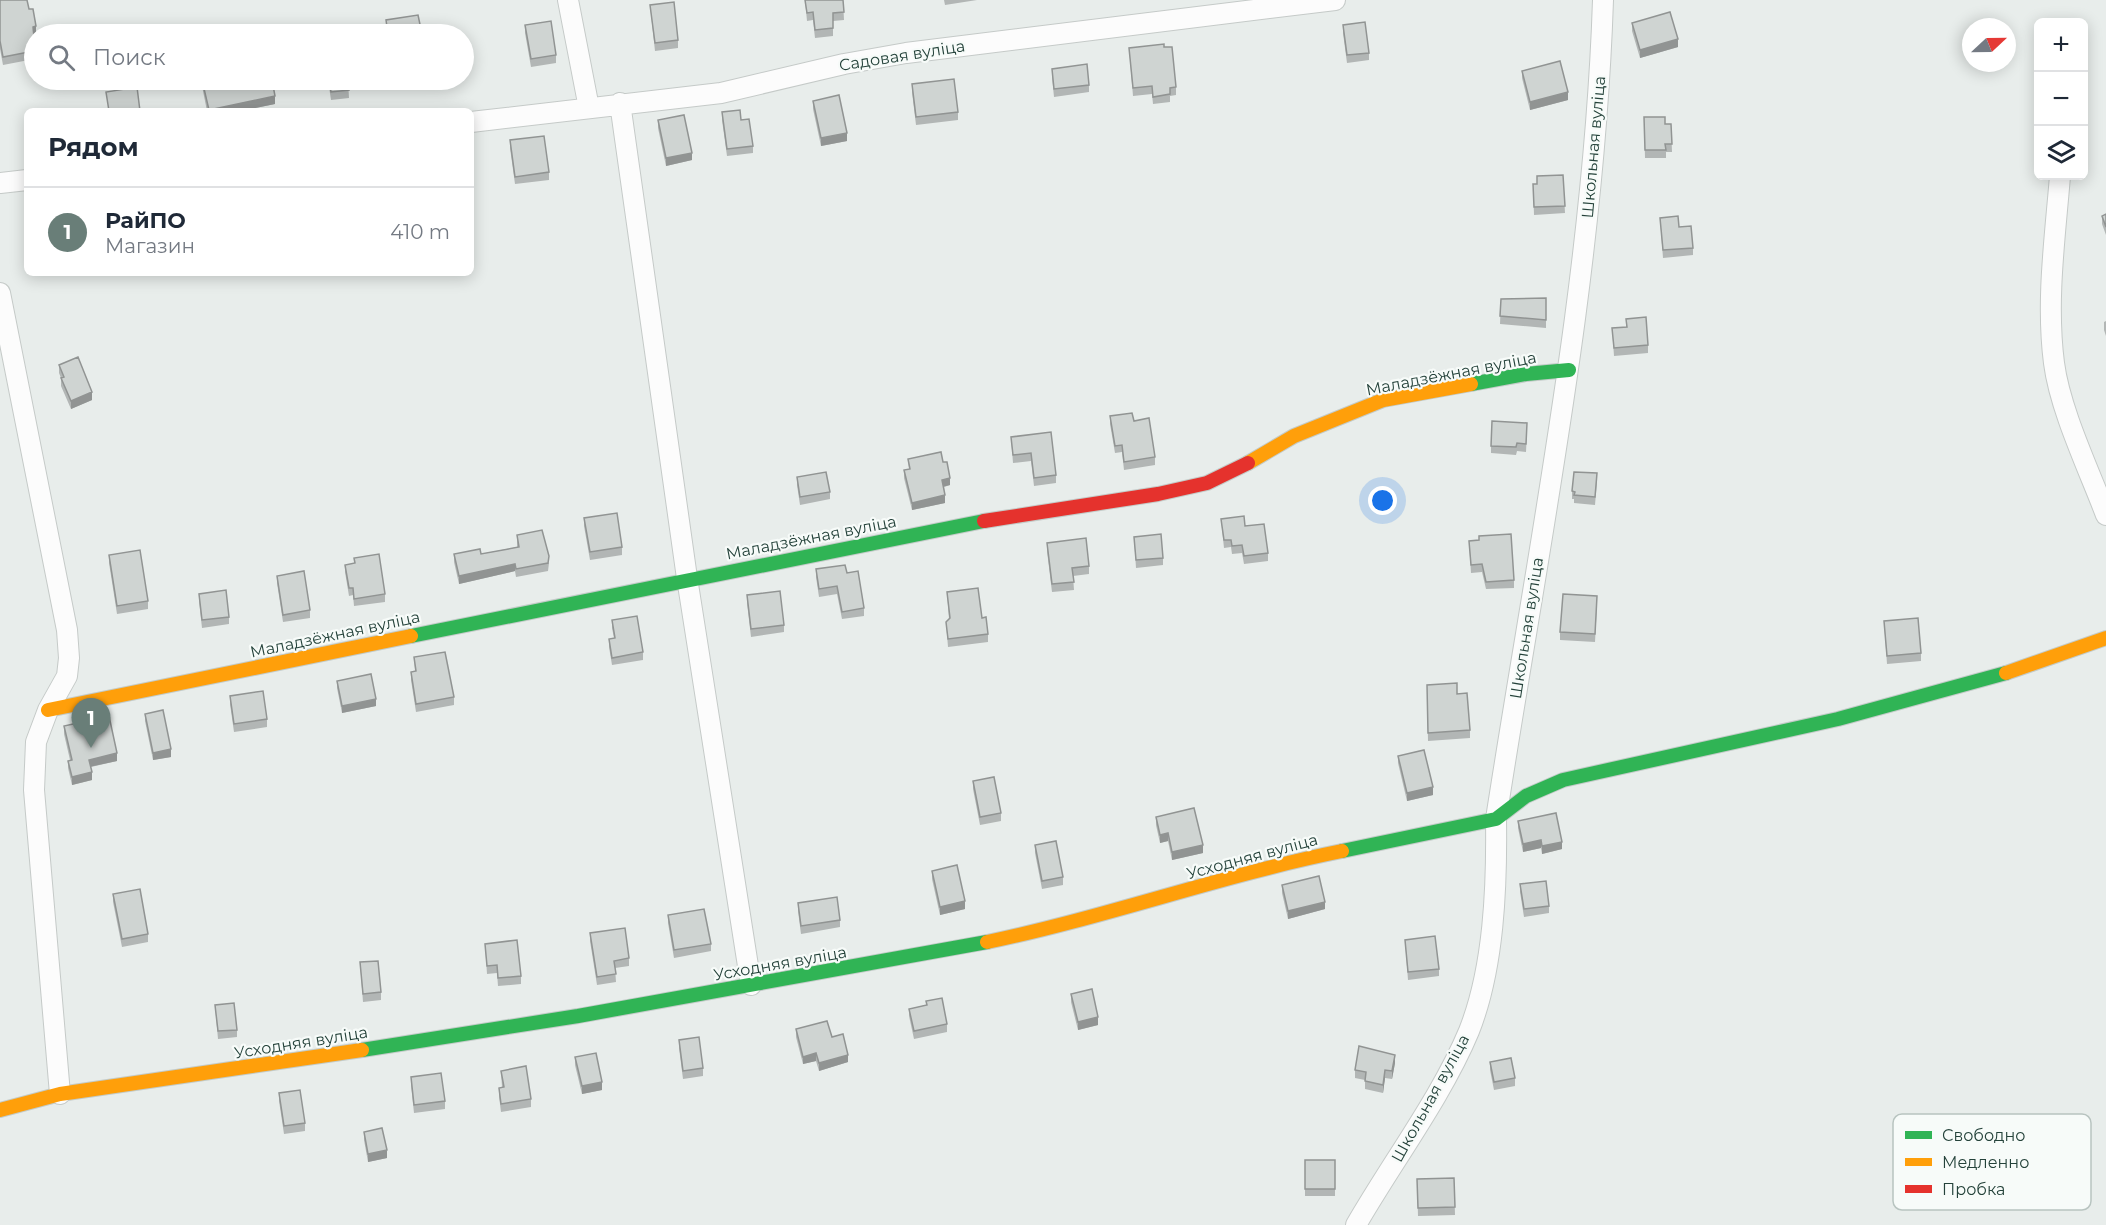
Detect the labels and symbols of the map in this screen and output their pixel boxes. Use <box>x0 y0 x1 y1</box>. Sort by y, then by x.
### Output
north arrow <box>1962 18 2016 72</box>
street label: Садовая вуліца <box>838 36 966 75</box>
street label: Школьная вуліца <box>1578 75 1609 219</box>
street label: Маладзёжная вуліца <box>1364 348 1538 399</box>
your location <box>1368 486 1397 515</box>
street label: Маладзёжная вуліца <box>724 512 898 563</box>
street label: Школьная вуліца <box>1506 556 1547 700</box>
street label: Маладзёжная вуліца <box>248 607 422 662</box>
pin: 1 <box>72 698 110 748</box>
street label: Усходняя вуліца <box>1185 830 1320 883</box>
street label: Усходняя вуліца <box>712 942 848 985</box>
street label: Усходняя вуліца <box>233 1023 369 1062</box>
street label: Школьная вуліца <box>1388 1031 1473 1165</box>
legend <box>1893 1114 2091 1210</box>
text: Свободно <box>1942 1126 2025 1145</box>
text: Медленно <box>1942 1153 2029 1172</box>
text: Пробка <box>1942 1180 2005 1199</box>

